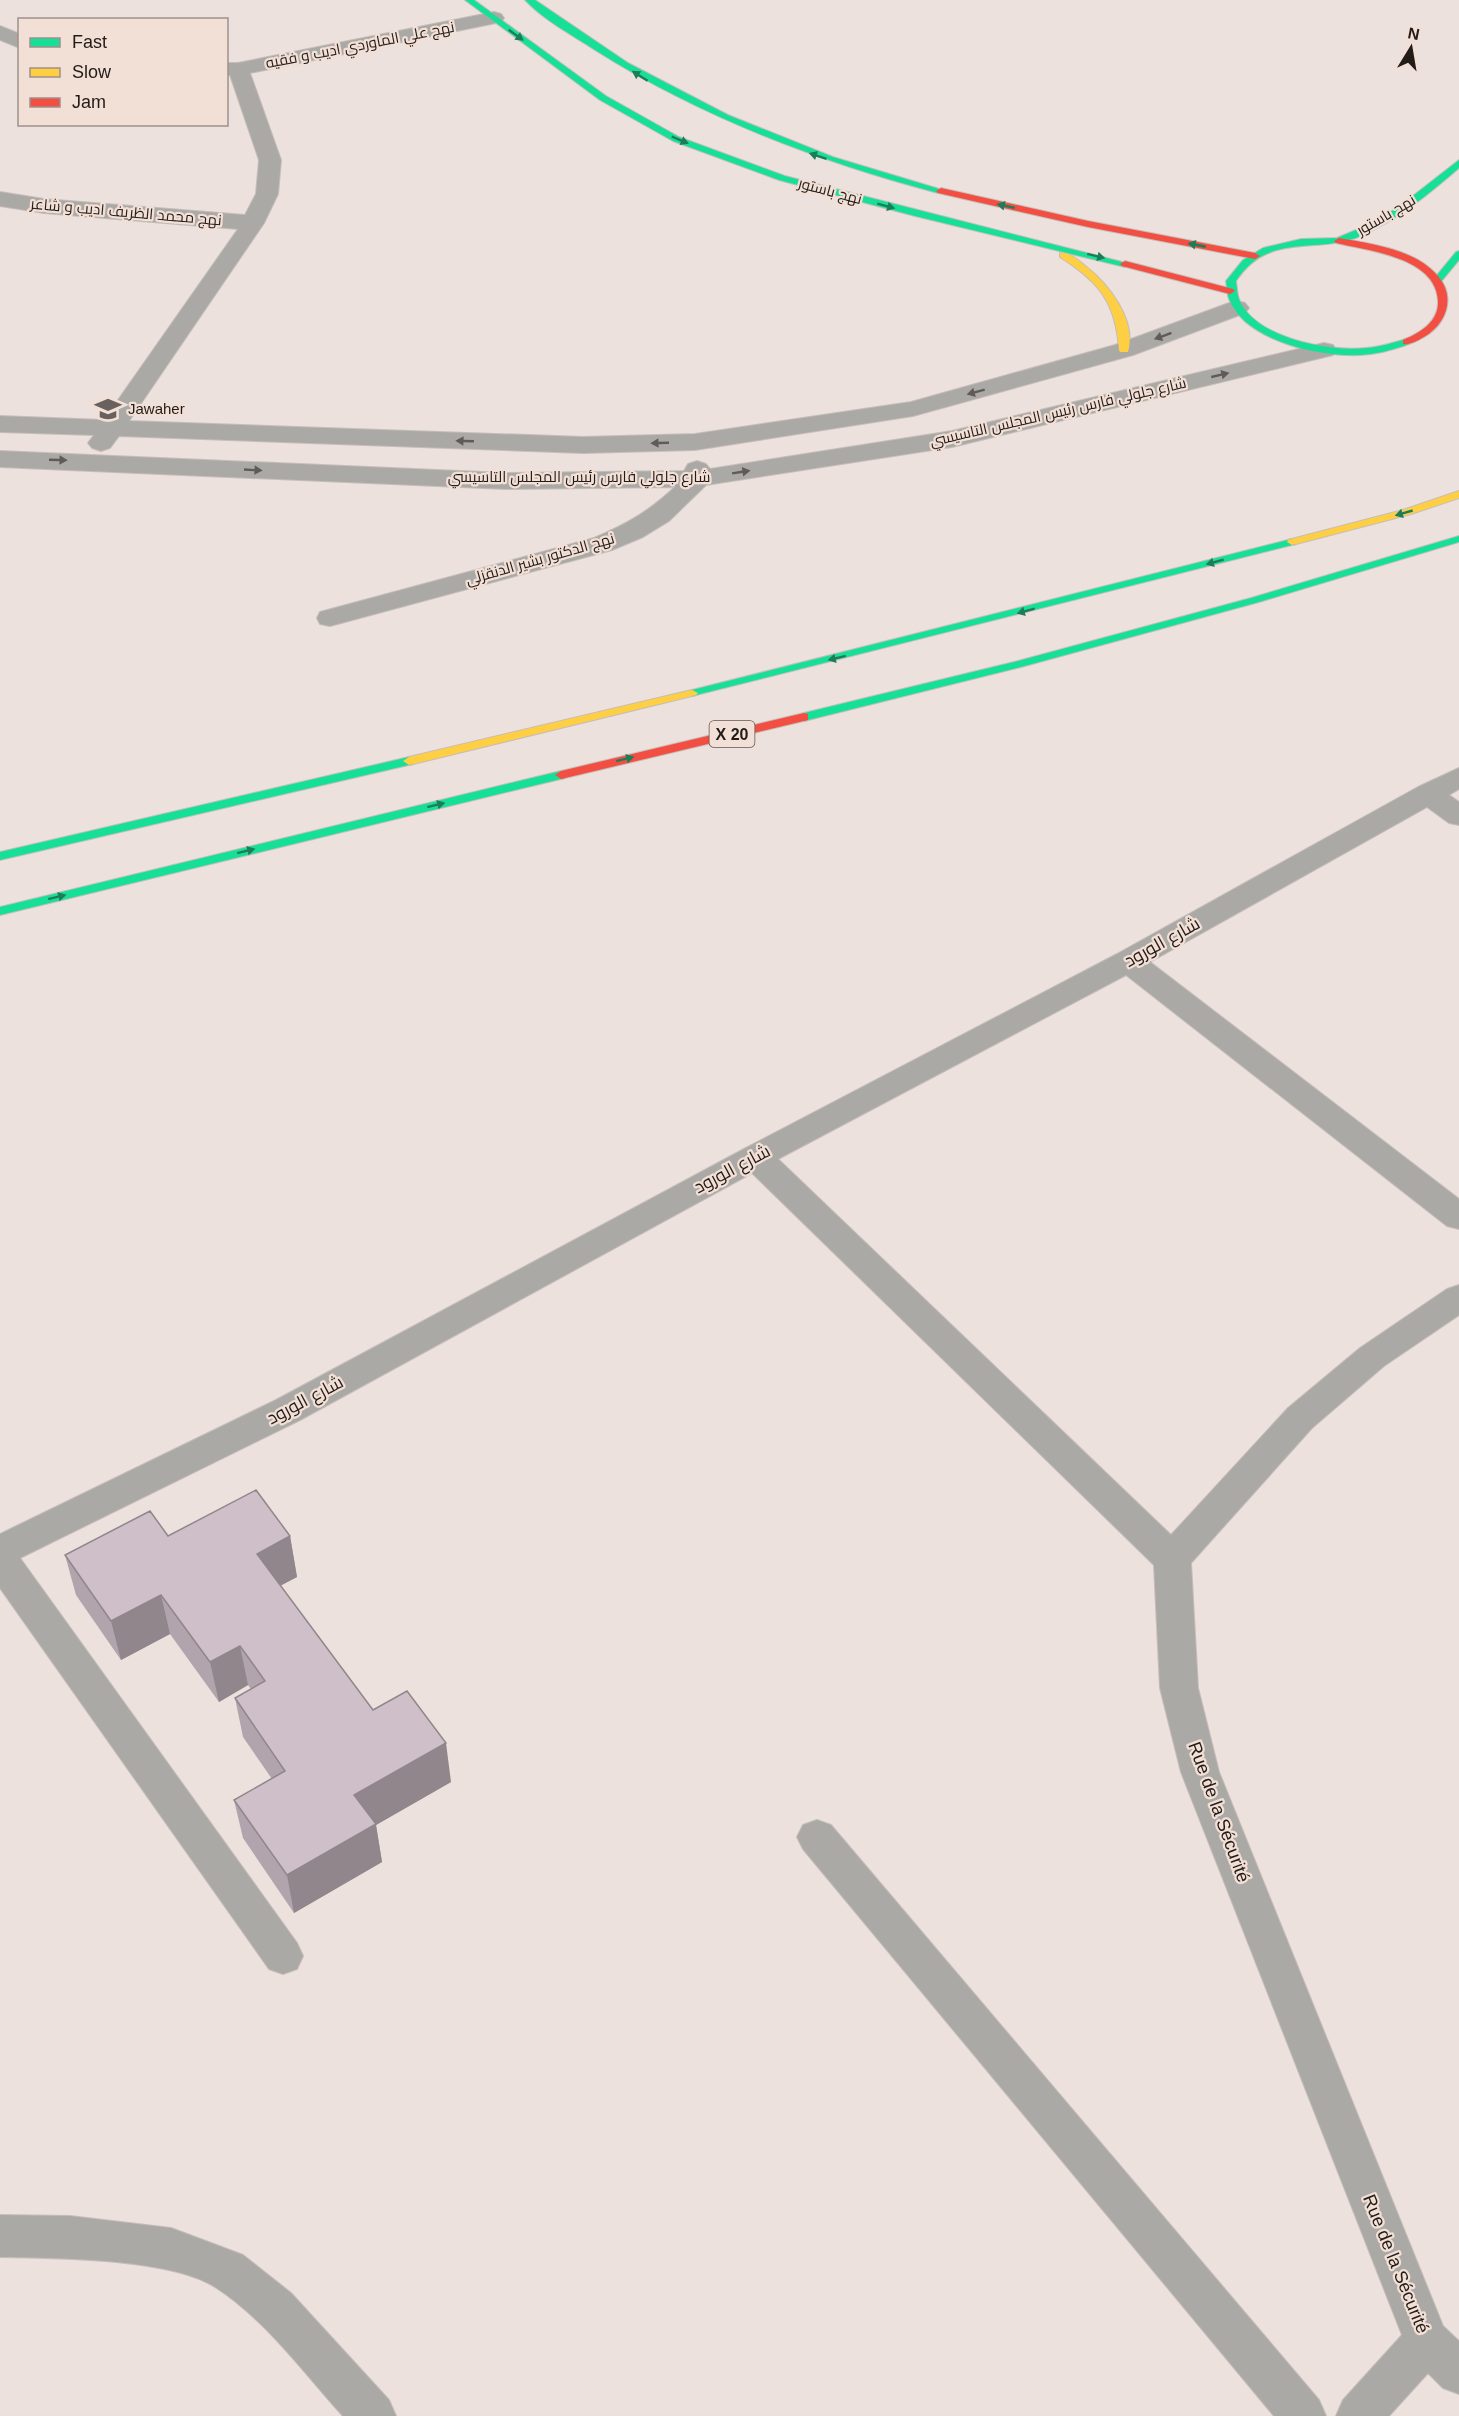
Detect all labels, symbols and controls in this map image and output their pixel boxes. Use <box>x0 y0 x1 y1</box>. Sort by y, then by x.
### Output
legend <box>18 18 228 126</box>
street label: نهج علي الماوردي اديب و فقيه <box>264 18 456 75</box>
north arrow <box>1381 18 1441 78</box>
text: N <box>1406 24 1421 43</box>
one-way arrow <box>508 29 524 41</box>
text: Fast <box>72 32 107 52</box>
text: Slow <box>72 62 112 82</box>
one-way arrow <box>632 70 648 81</box>
text: Jam <box>72 92 106 112</box>
one-way arrow <box>672 135 690 145</box>
one-way arrow <box>809 151 827 160</box>
street label: نهج باستور <box>795 174 864 210</box>
street label: نهج باستور <box>1352 191 1420 241</box>
street label: نهج محمد الظريف اديب و شاعر <box>28 195 222 231</box>
one-way arrow <box>876 201 895 211</box>
one-way arrow <box>996 201 1015 210</box>
one-way arrow <box>1187 240 1206 249</box>
one-way arrow <box>1087 252 1105 261</box>
one-way arrow <box>1154 332 1172 341</box>
one-way arrow <box>1211 369 1229 379</box>
street label: شارع جلولي فارس رئيس المجلس التاسيسي <box>928 374 1189 453</box>
one-way arrow <box>967 388 985 397</box>
school or university icon: Jawaher <box>93 394 123 424</box>
place label: Jawaher <box>128 400 185 417</box>
one-way arrow <box>455 437 474 446</box>
one-way arrow <box>650 438 669 448</box>
one-way arrow <box>49 456 68 465</box>
one-way arrow <box>244 465 263 474</box>
street label: شارع جلولي فارس رئيس المجلس التاسيسي <box>448 468 710 489</box>
one-way arrow <box>732 468 751 477</box>
one-way arrow <box>1394 509 1412 518</box>
street label: نهج الدكتور بشير الدنقزلي <box>464 529 617 592</box>
one-way arrow <box>1206 558 1224 568</box>
one-way arrow <box>1017 607 1035 617</box>
one-way arrow <box>828 653 846 663</box>
road number: X 20 <box>710 721 754 747</box>
one-way arrow <box>616 754 634 764</box>
one-way arrow <box>426 799 445 809</box>
one-way arrow <box>237 845 255 855</box>
one-way arrow <box>48 892 66 902</box>
street label: شارع الورود <box>1121 913 1204 973</box>
street label: شارع الورود <box>691 1141 774 1199</box>
street label: شارع الورود <box>264 1372 347 1430</box>
street label: Rue de la Sécurité <box>1184 1739 1254 1885</box>
street label: Rue de la Sécurité <box>1359 2192 1433 2336</box>

